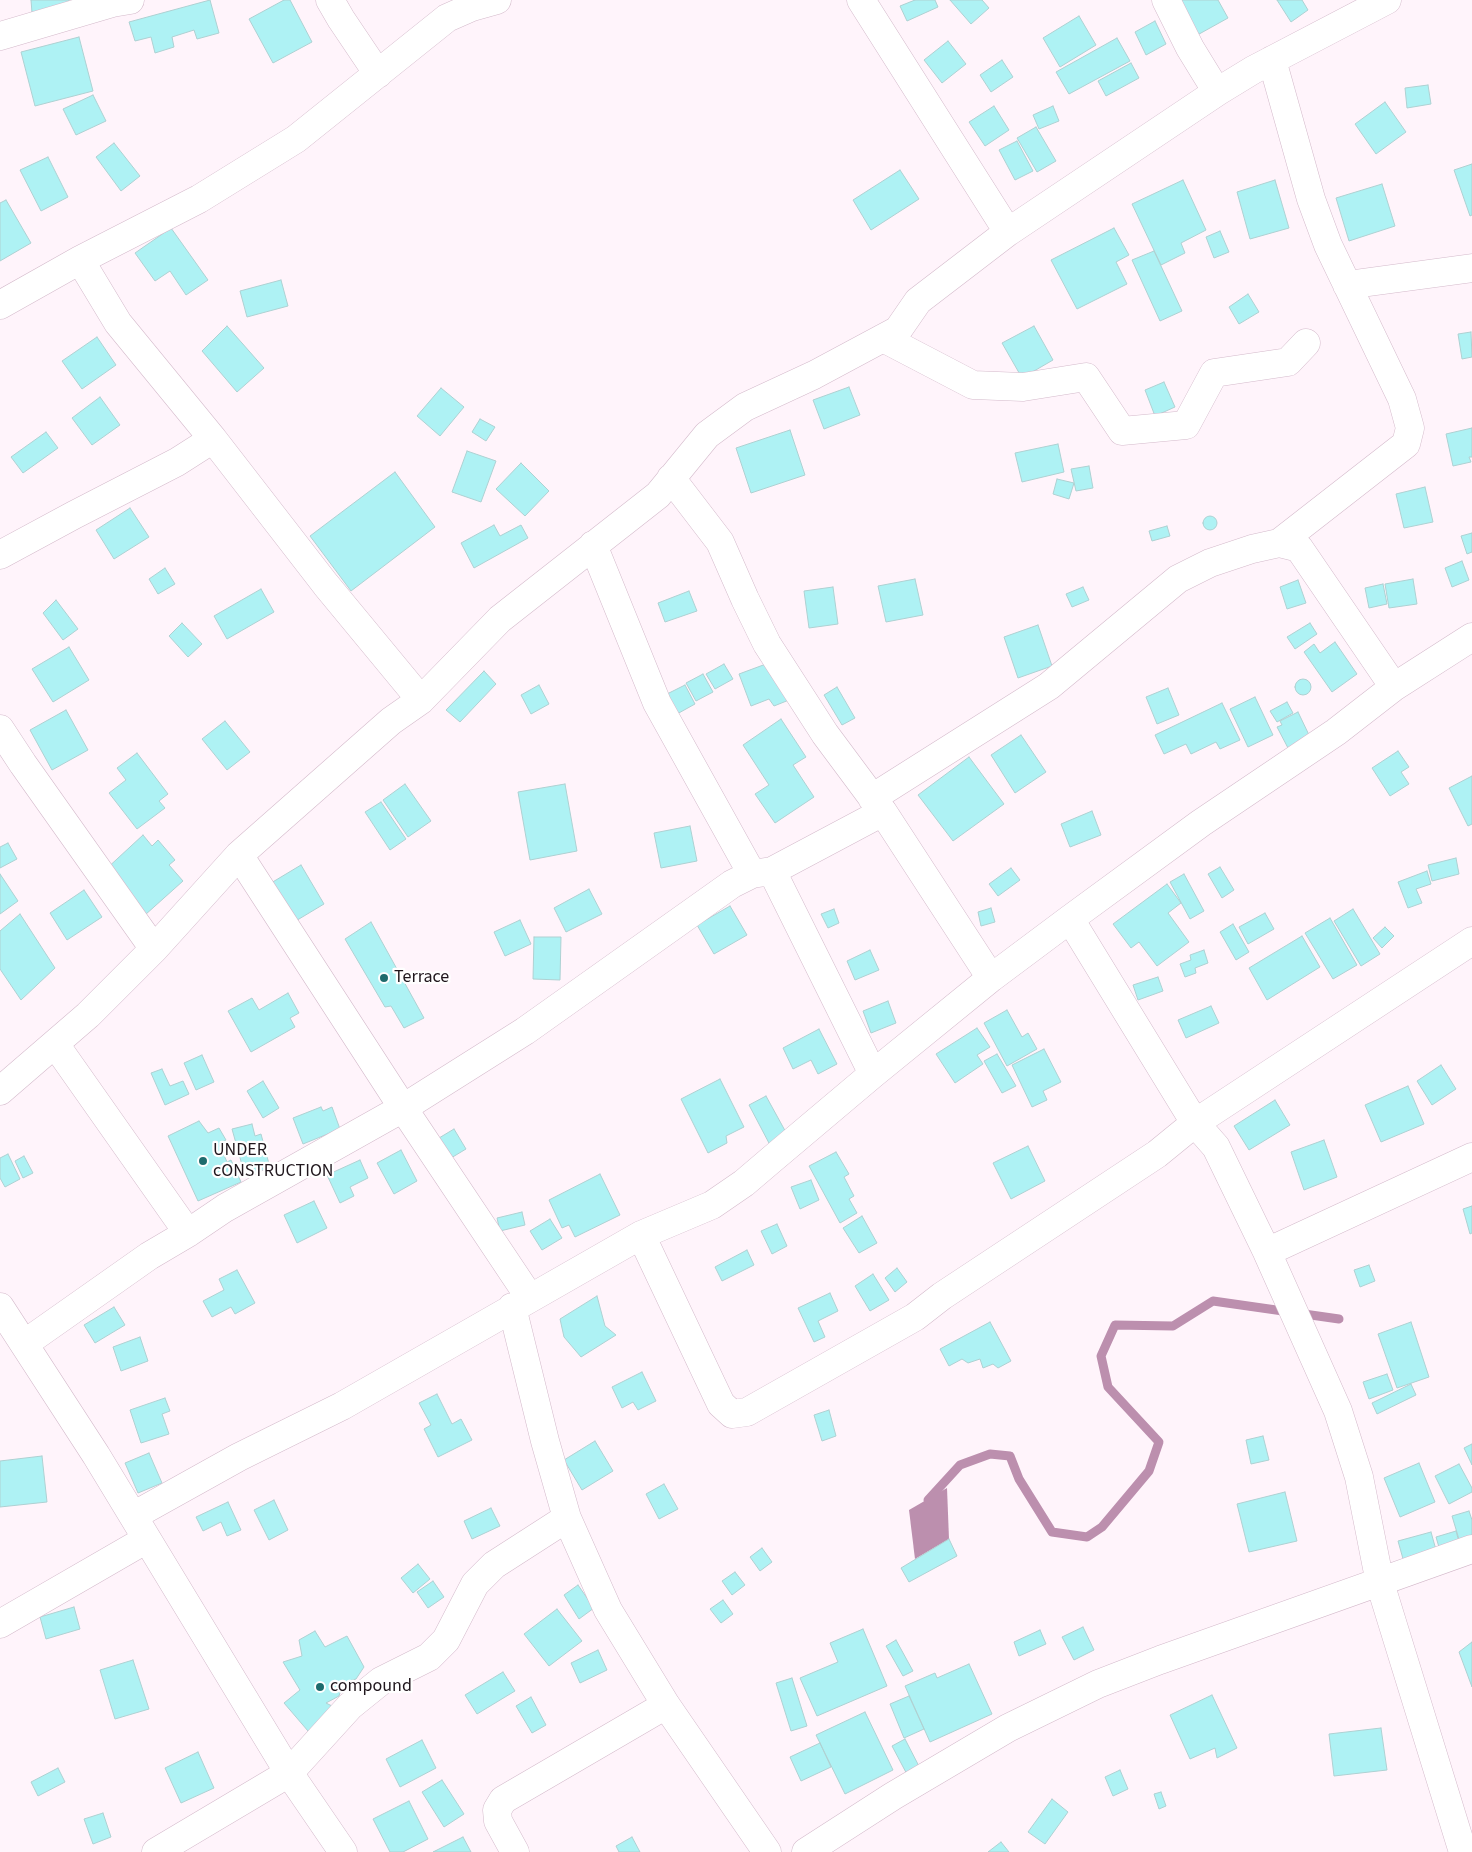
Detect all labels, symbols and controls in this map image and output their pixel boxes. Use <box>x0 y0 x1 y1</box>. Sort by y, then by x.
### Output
place label: Terrace <box>394 967 449 989</box>
marker: Terrace <box>378 972 390 984</box>
place label: UNDER cONSTRUCTION <box>213 1140 333 1182</box>
marker: UNDER cONSTRUCTION <box>197 1155 209 1167</box>
place label: compound <box>330 1676 412 1698</box>
marker: compound <box>314 1681 326 1693</box>

